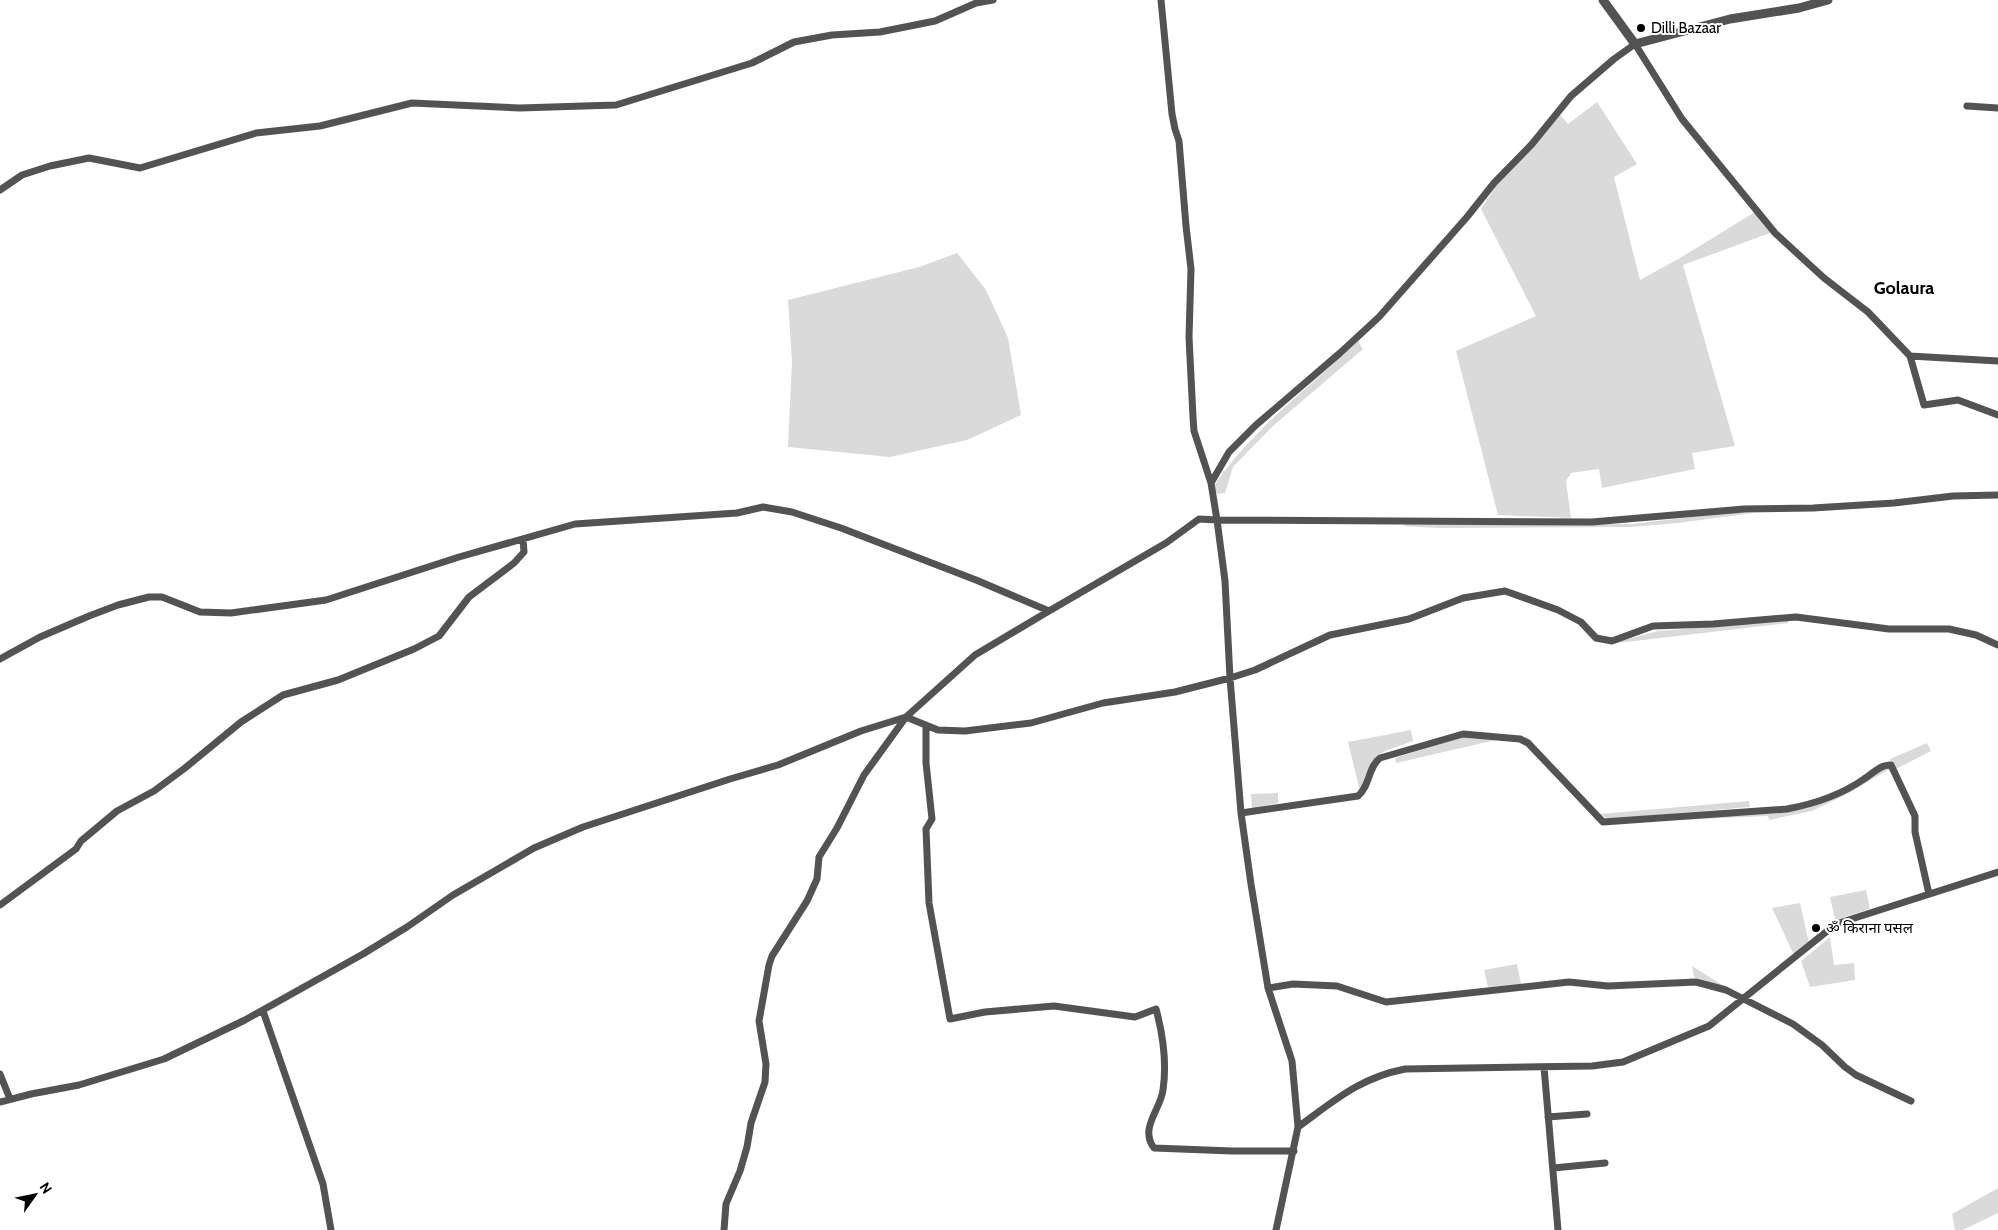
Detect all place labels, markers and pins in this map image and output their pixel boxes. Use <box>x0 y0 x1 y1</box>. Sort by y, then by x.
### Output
place label: Dilli Bazaar <box>1651 19 1721 37</box>
marker: Dilli Bazaar <box>1635 22 1647 34</box>
place label: ॐ किराना पसल <box>1826 919 1914 937</box>
marker: ॐ किराना पसल <box>1810 922 1822 934</box>

